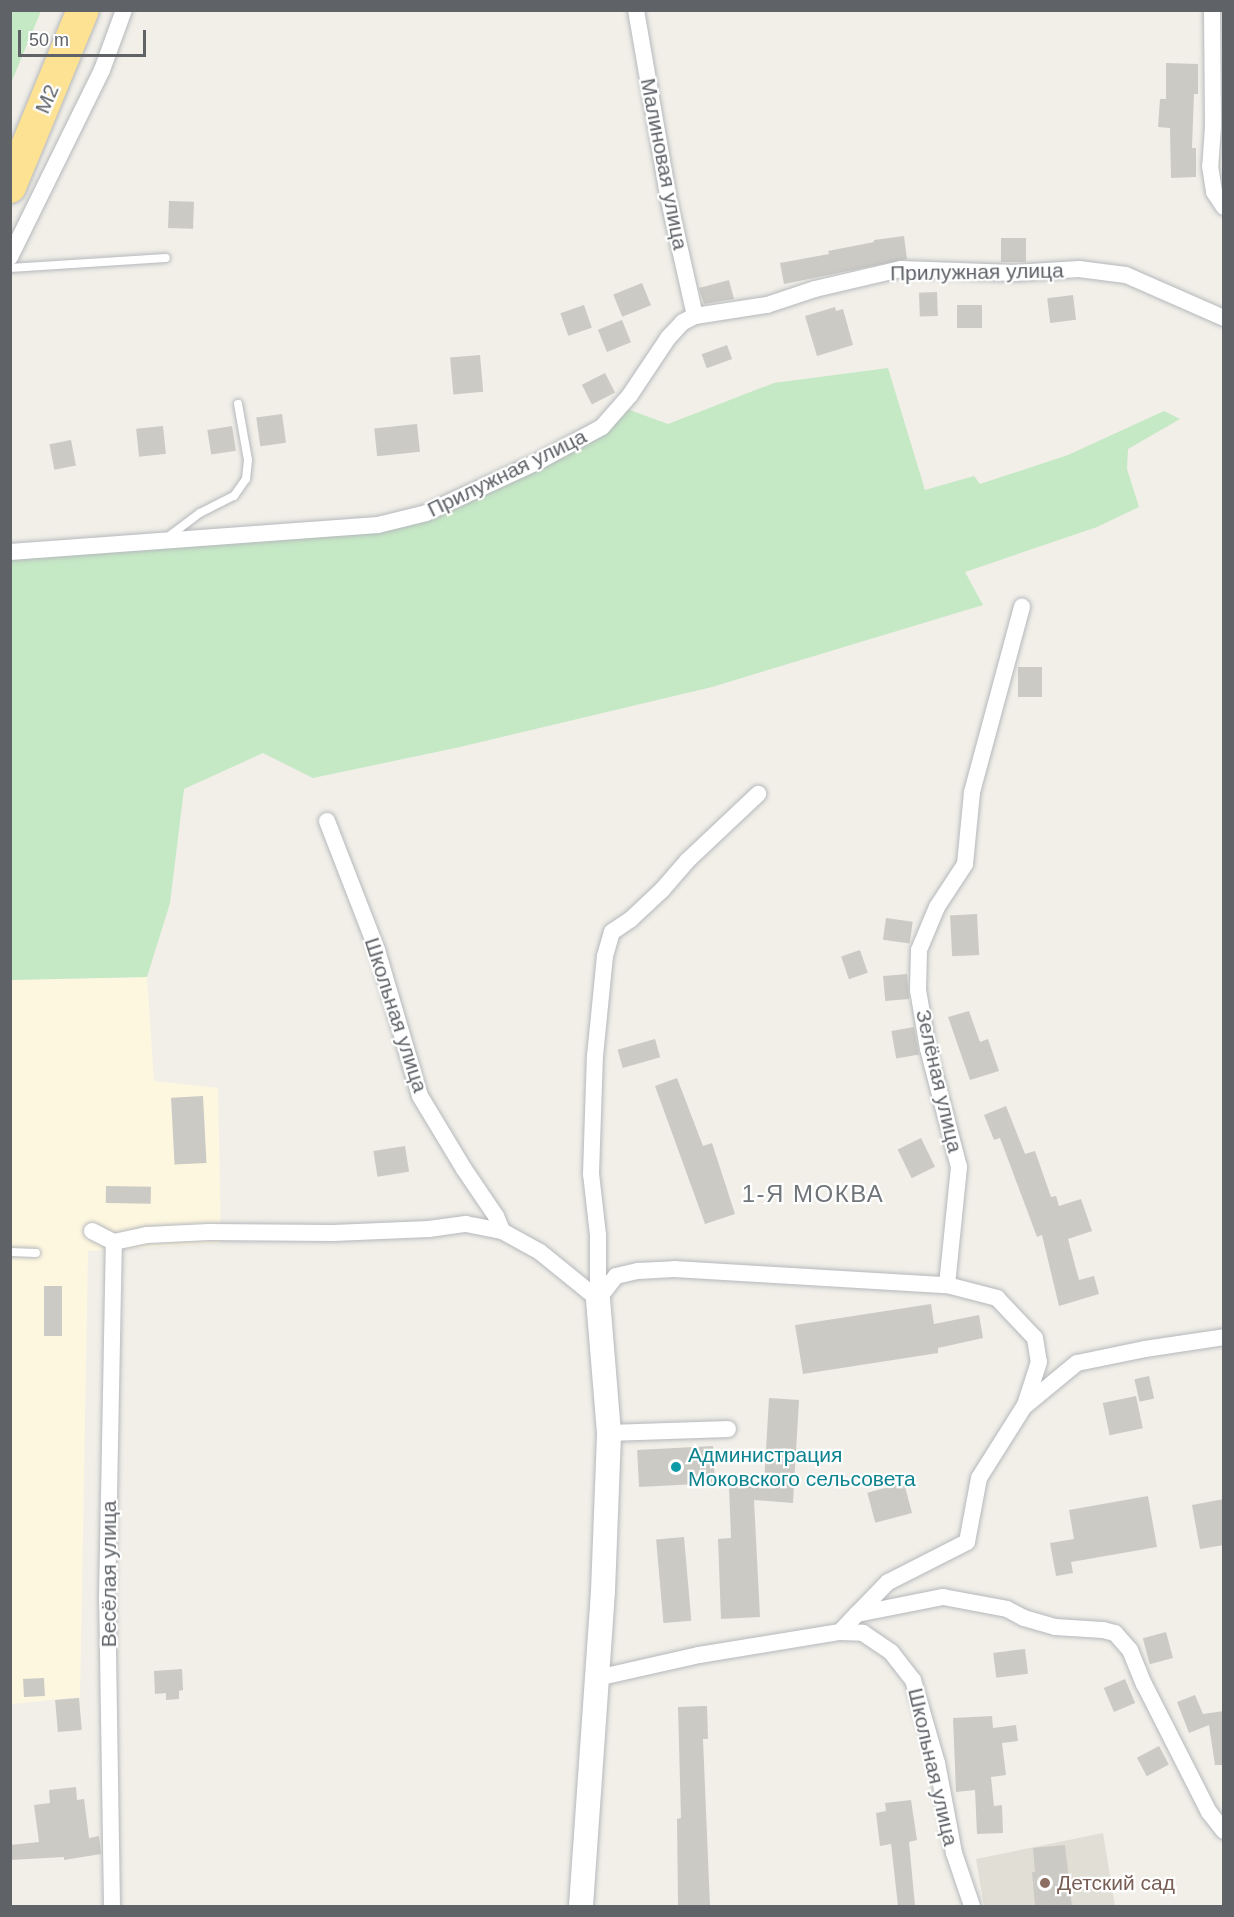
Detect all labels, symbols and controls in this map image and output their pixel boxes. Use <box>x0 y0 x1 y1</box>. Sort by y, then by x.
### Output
scale bar <box>21 18 148 56</box>
text: 50 m <box>29 30 69 50</box>
street label: Малиновая улица <box>635 76 693 252</box>
street label: М2 <box>30 81 64 117</box>
street label: Прилужная улица <box>890 258 1064 286</box>
street label: Прилужная улица <box>423 424 591 522</box>
street label: Школьная улица <box>359 934 433 1096</box>
street label: Зелёная улица <box>910 1007 968 1155</box>
district label: 1-Я МОКВА <box>742 1180 884 1208</box>
place label: Администрация Моковского сельсовета <box>688 1442 916 1492</box>
marker: Администрация Моковского сельсовета <box>669 1460 683 1474</box>
street label: Весёлая улица <box>96 1501 122 1647</box>
street label: Школьная улица <box>903 1686 963 1848</box>
place label: Детский сад <box>1057 1870 1175 1896</box>
marker: Детский сад <box>1038 1876 1052 1890</box>

